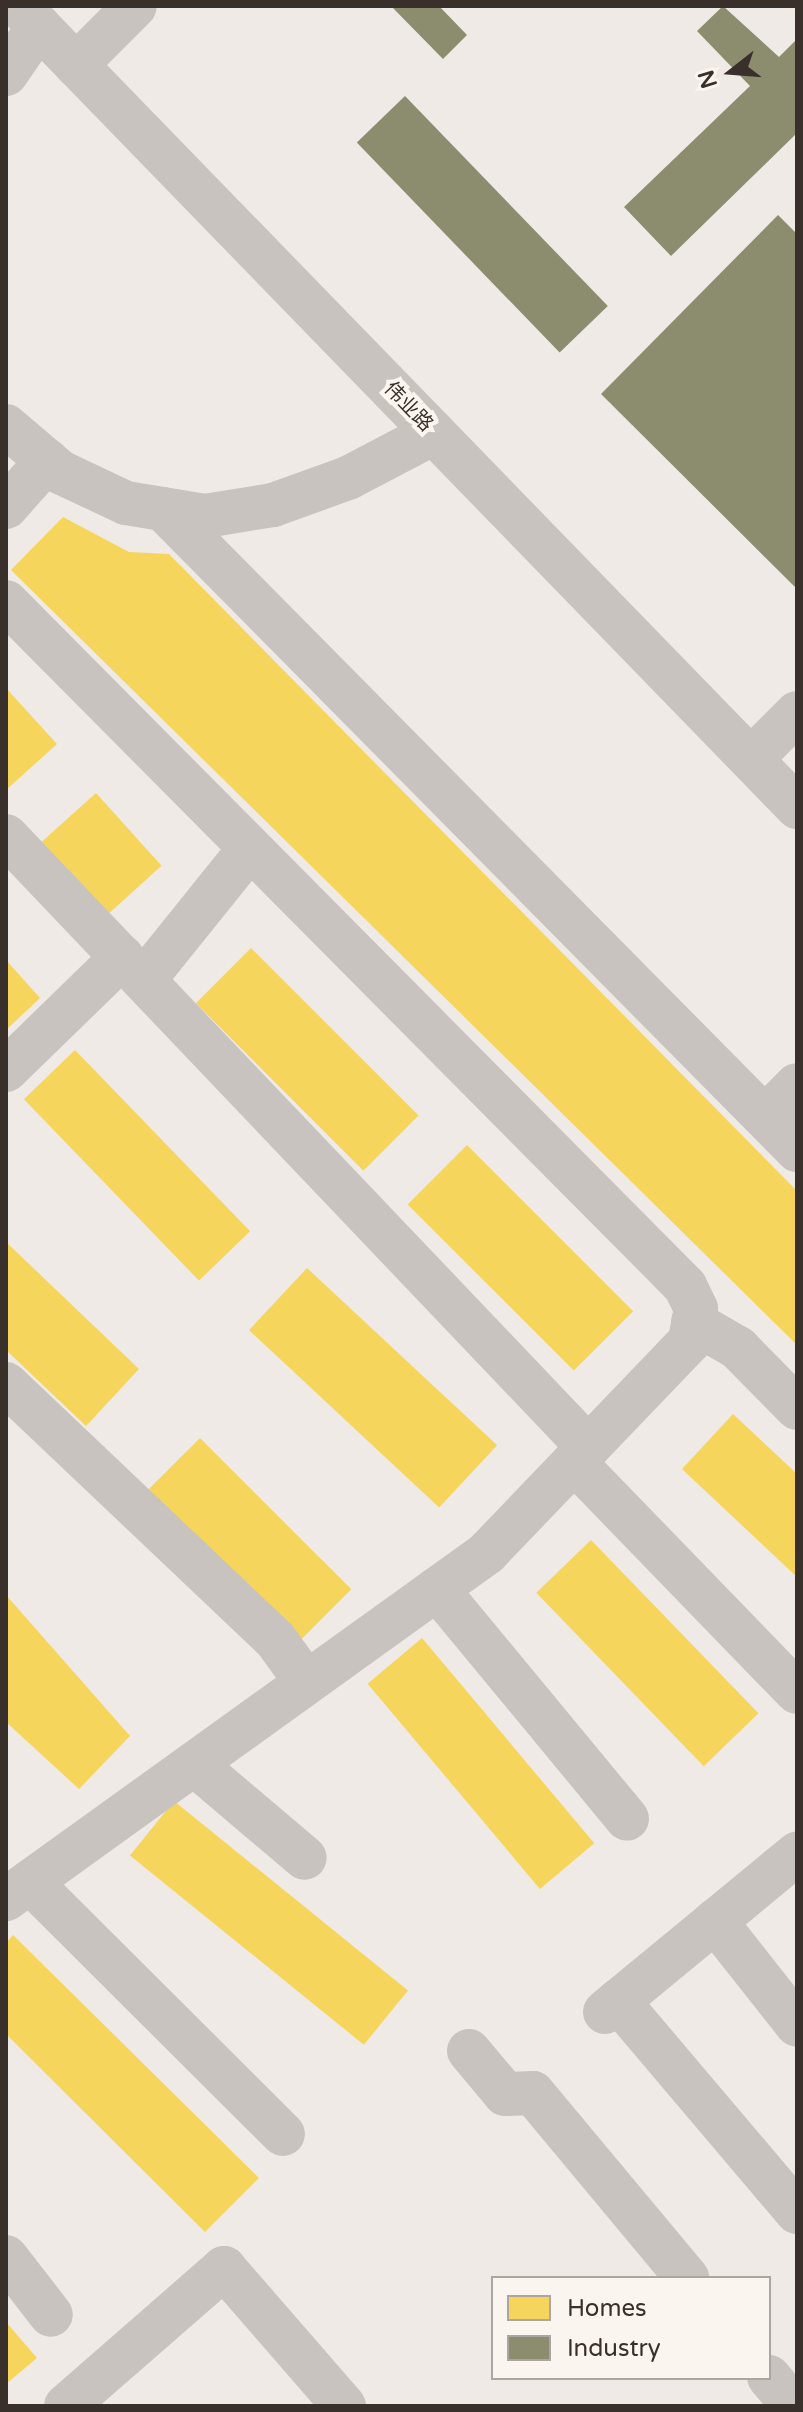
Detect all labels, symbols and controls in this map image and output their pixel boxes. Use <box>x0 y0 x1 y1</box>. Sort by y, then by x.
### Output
north arrow <box>691 32 771 112</box>
text: N <box>693 67 723 91</box>
street label: 伟业路 <box>379 377 437 437</box>
legend <box>491 2276 771 2380</box>
text: Homes <box>567 2294 647 2323</box>
text: Industry <box>567 2334 661 2363</box>

